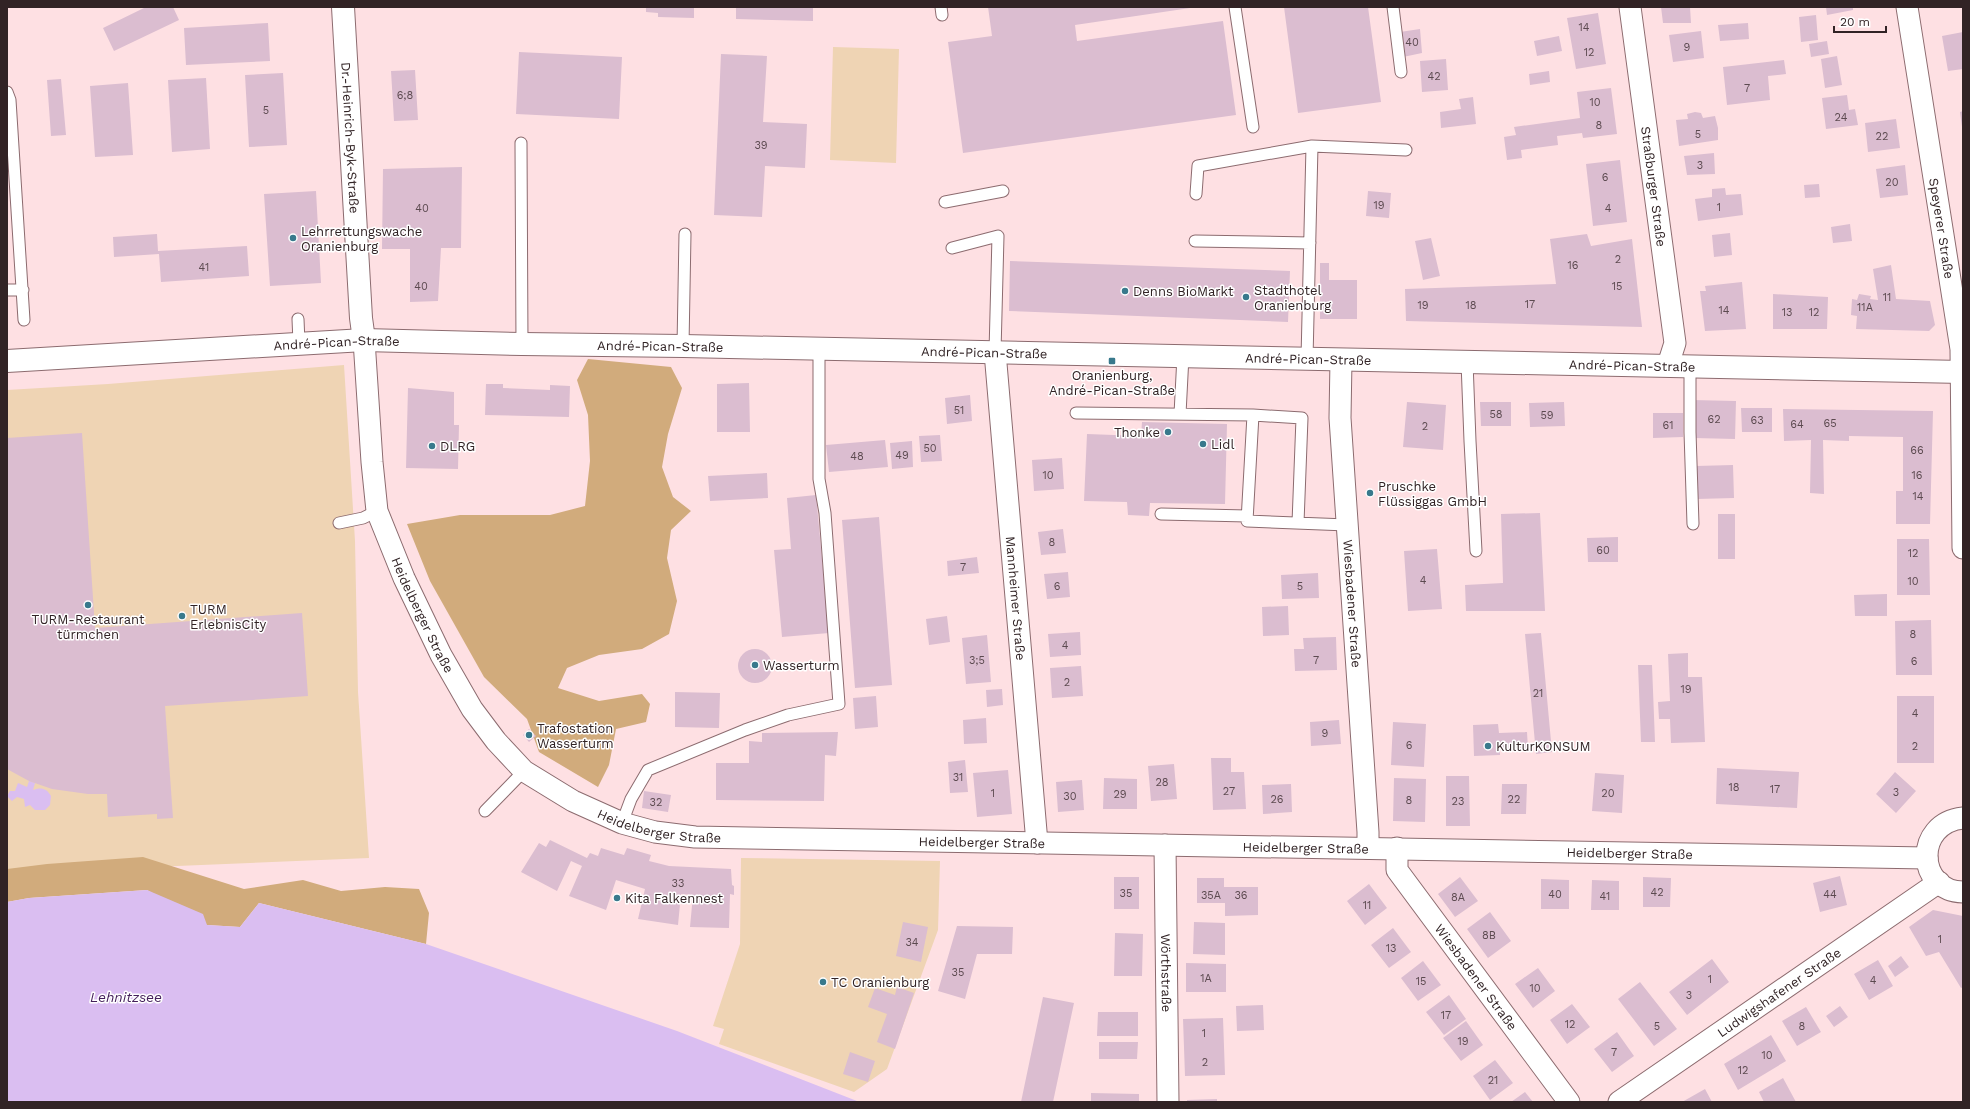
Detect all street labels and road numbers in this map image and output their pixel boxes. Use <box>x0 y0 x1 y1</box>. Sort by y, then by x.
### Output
street label: Dr.-Heinrich-Byk-Straße <box>338 62 362 214</box>
street label: Straßburger Straße <box>1638 125 1669 248</box>
street label: Speyerer Straße <box>1926 177 1957 280</box>
street label: André-Pican-Straße <box>273 333 400 353</box>
street label: André-Pican-Straße <box>597 338 724 355</box>
street label: André-Pican-Straße <box>921 344 1048 361</box>
street label: André-Pican-Straße <box>1245 350 1371 368</box>
street label: André-Pican-Straße <box>1569 357 1695 375</box>
street label: Mannheimer Straße <box>1003 535 1028 661</box>
street label: Wiesbadener Straße <box>1340 539 1364 668</box>
street label: Heidelberger Straße <box>388 555 457 676</box>
street label: Heidelberger Straße <box>595 806 721 845</box>
street label: Heidelberger Straße <box>918 834 1045 851</box>
street label: Heidelberger Straße <box>1242 839 1369 857</box>
street label: Heidelberger Straße <box>1566 845 1693 862</box>
street label: Wiesbadener Straße <box>1432 921 1520 1033</box>
street label: Wörthstraße <box>1158 934 1174 1012</box>
street label: Ludwigshafener Straße <box>1714 945 1844 1040</box>

